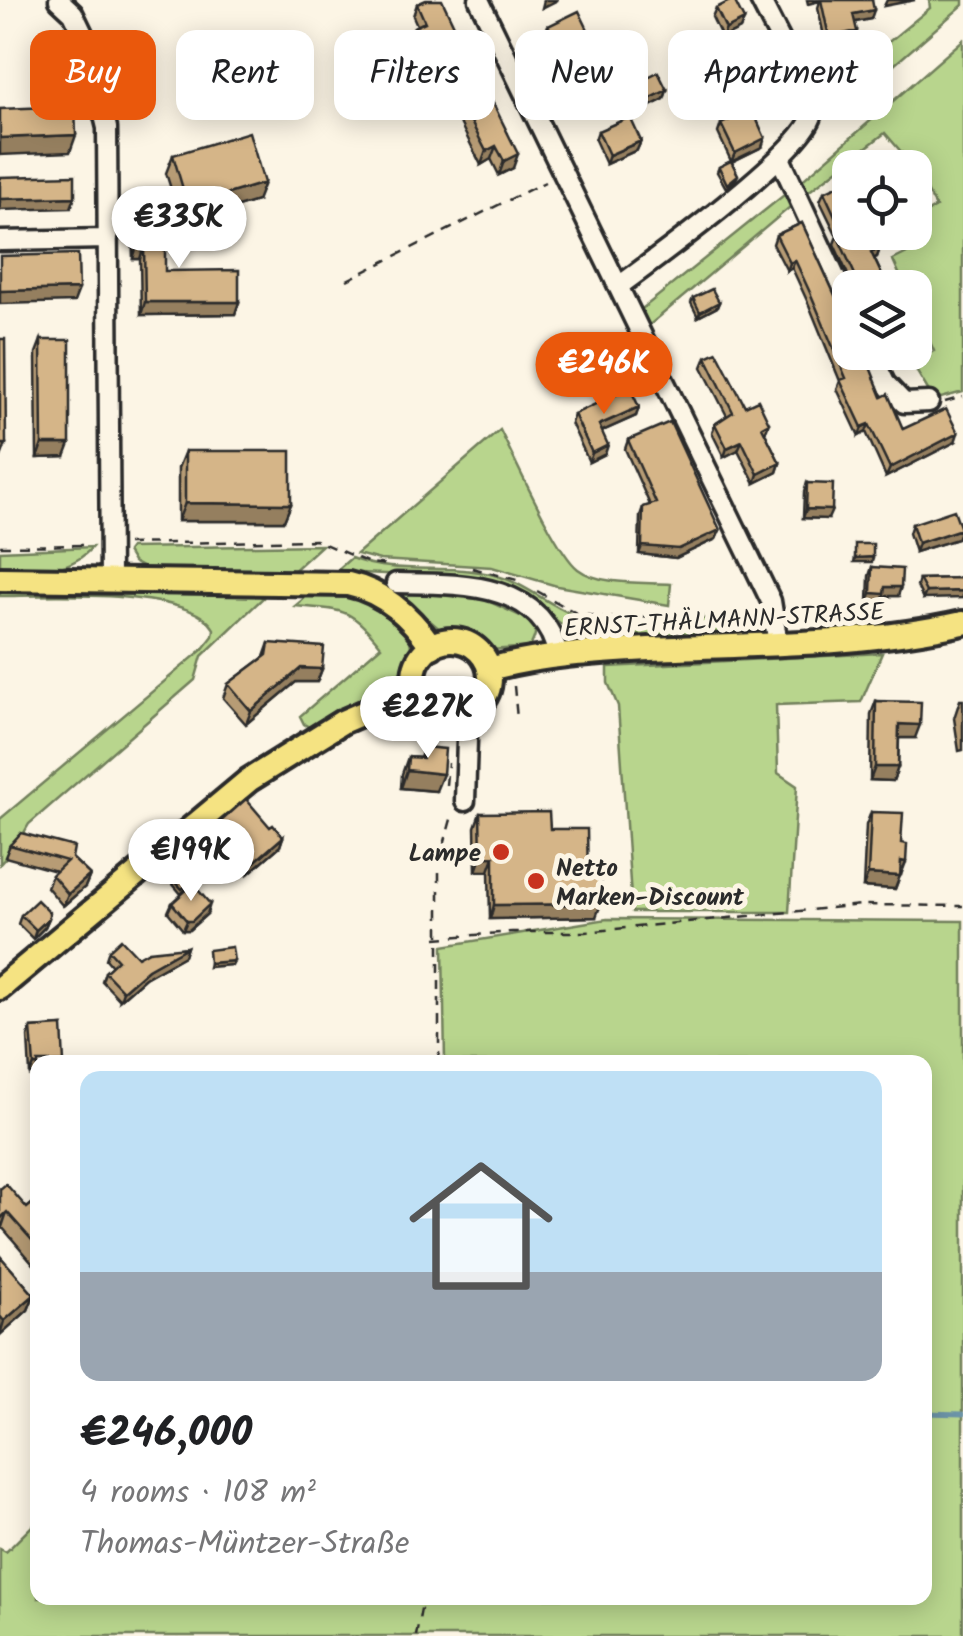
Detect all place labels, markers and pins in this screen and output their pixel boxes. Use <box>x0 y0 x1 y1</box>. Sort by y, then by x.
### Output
pin: €335K <box>109 186 249 271</box>
pin: €246K <box>534 332 674 417</box>
pin: €227K <box>358 676 498 761</box>
pin: €199K <box>121 819 261 904</box>
place label: Lampe <box>408 834 481 874</box>
marker: Lampe <box>490 841 512 863</box>
place label: Netto Marken-Discount <box>556 849 745 918</box>
marker: Netto Marken-Discount <box>525 870 547 892</box>

